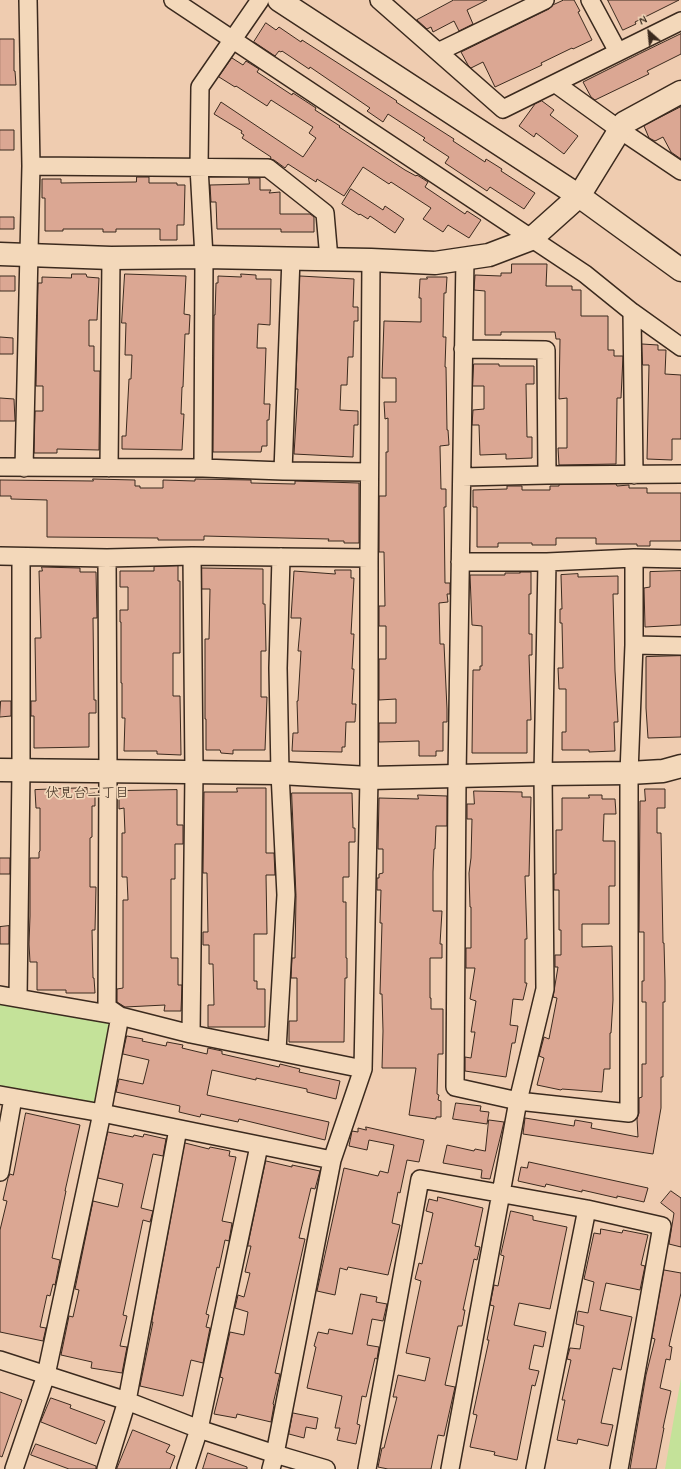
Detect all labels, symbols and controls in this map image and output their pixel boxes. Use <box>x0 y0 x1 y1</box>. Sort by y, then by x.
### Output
north arrow <box>629 12 669 52</box>
text: N <box>637 13 650 29</box>
district label: 伏見台二丁目 <box>45 786 129 802</box>

